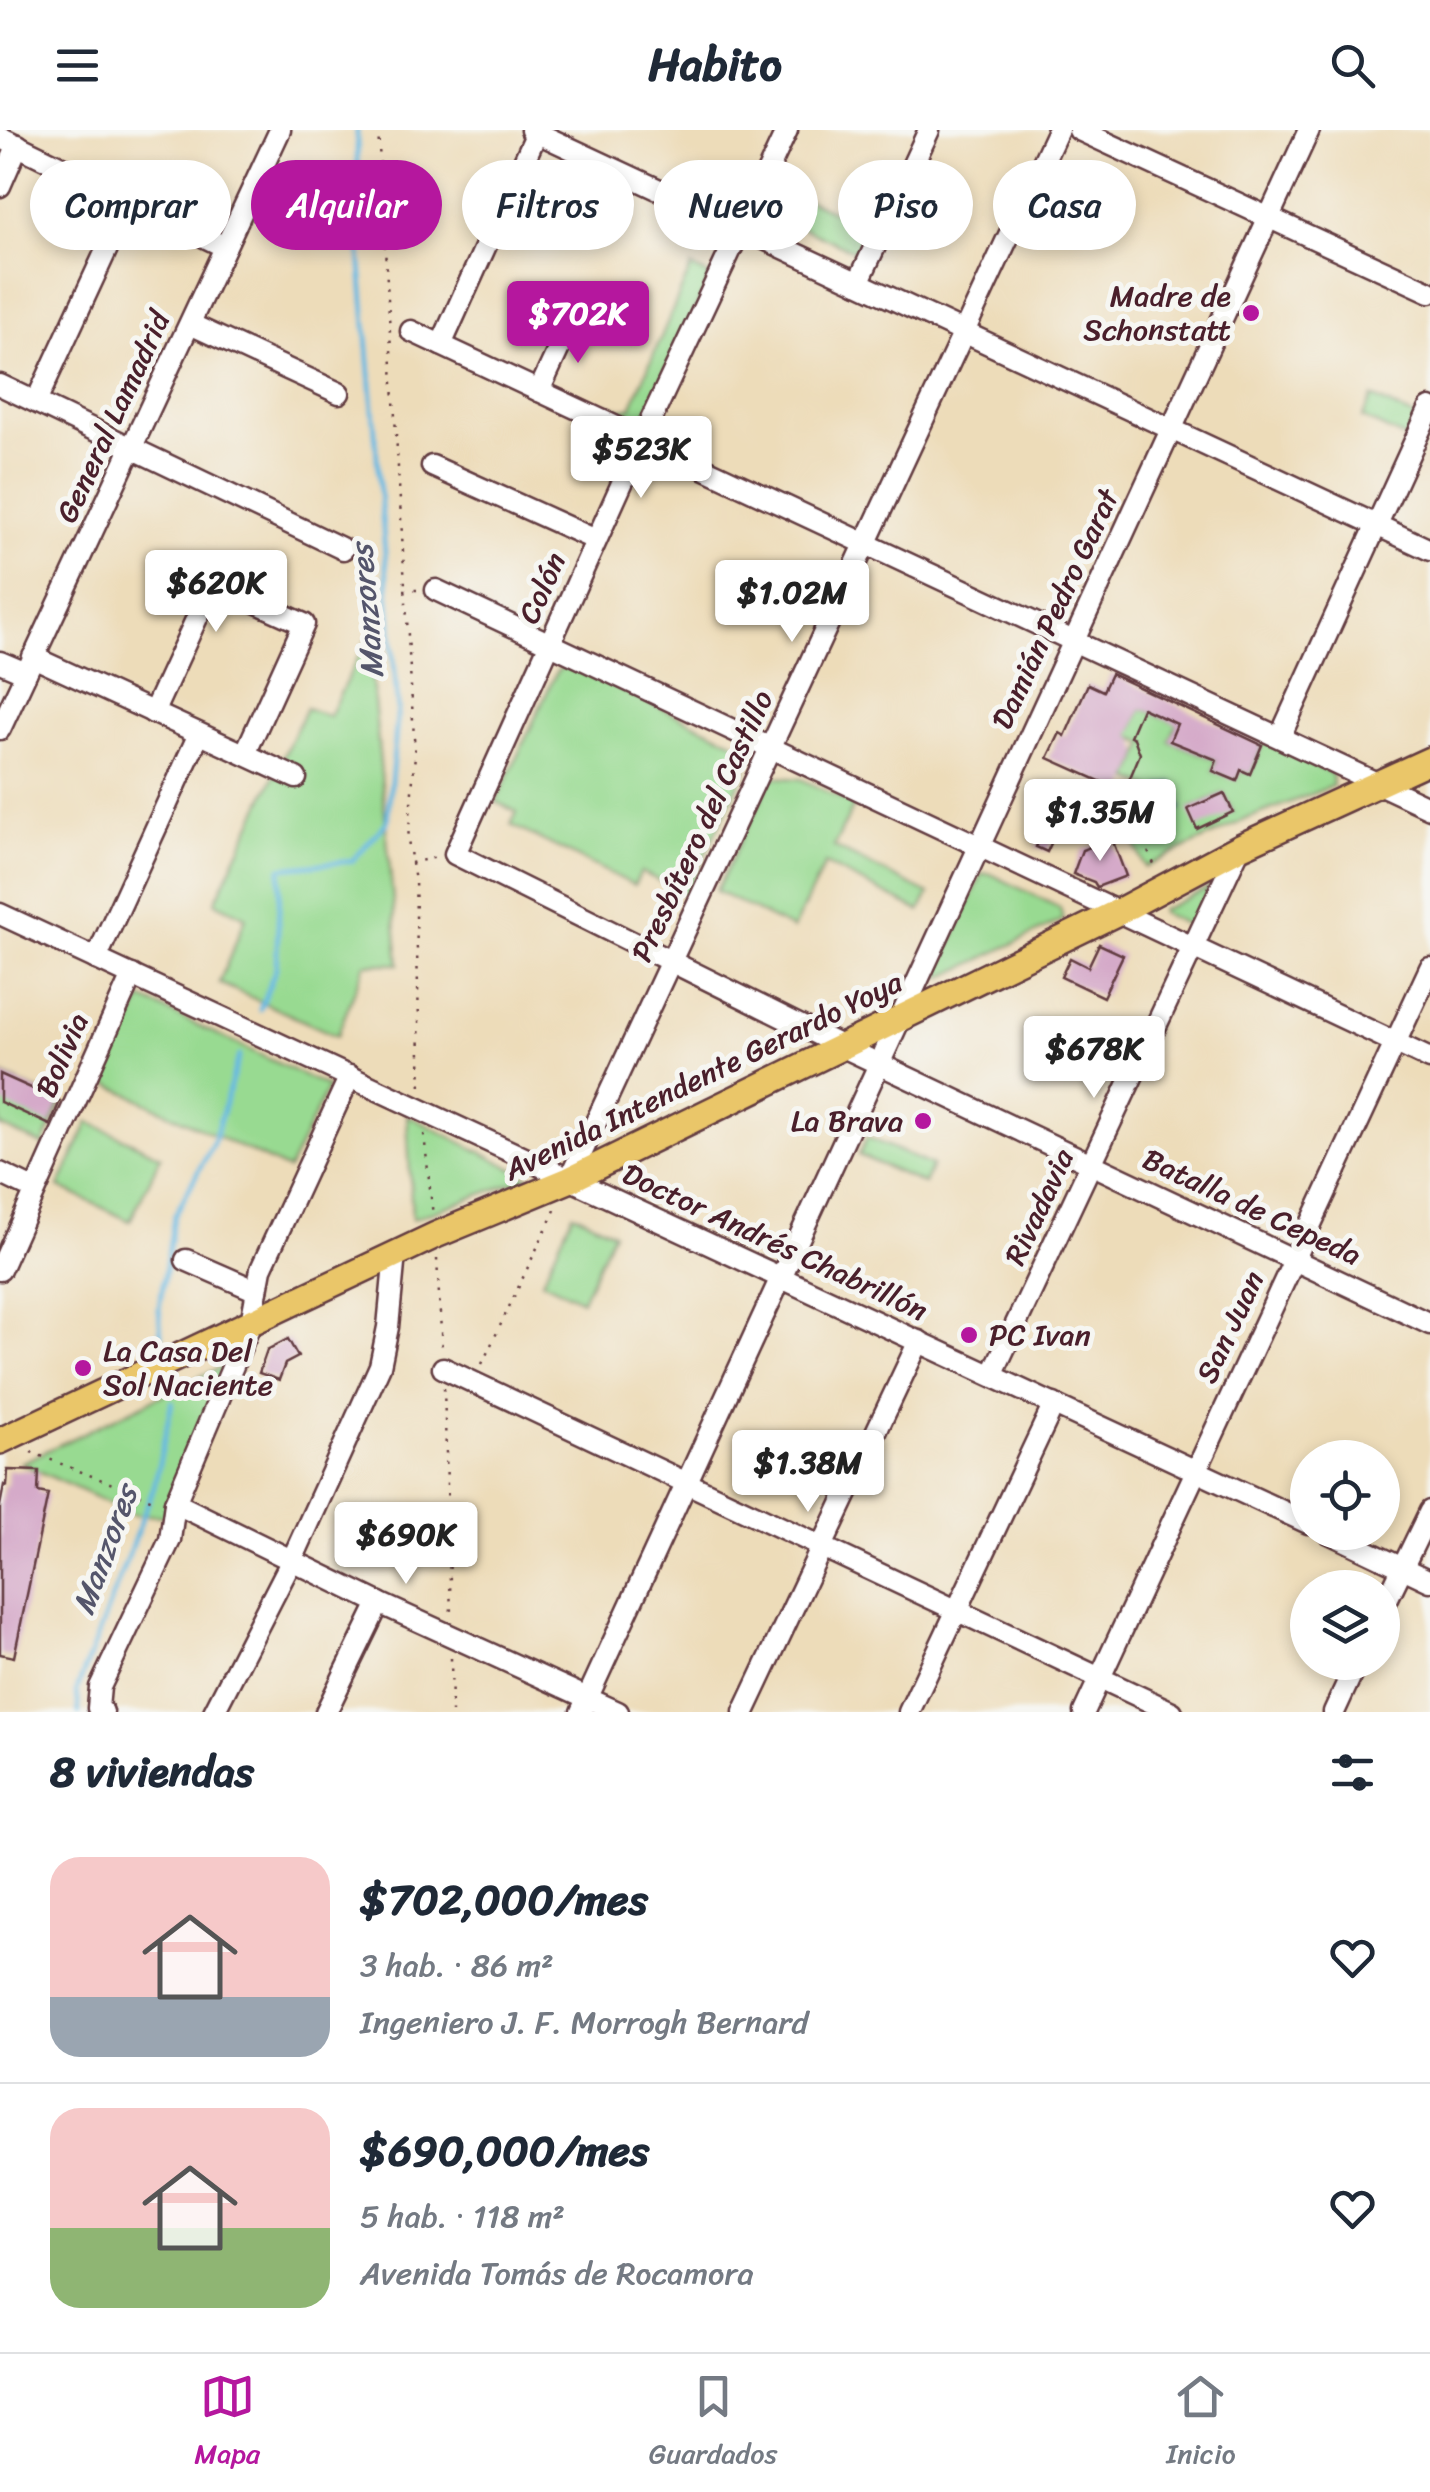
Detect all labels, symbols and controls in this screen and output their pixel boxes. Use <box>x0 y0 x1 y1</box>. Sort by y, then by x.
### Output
text: Habito <box>648 25 782 105</box>
icon: menu <box>50 38 105 93</box>
icon: search <box>1325 38 1380 93</box>
chip: Comprar <box>30 160 231 250</box>
chip: Alquilar <box>251 160 442 250</box>
chip: Filtros <box>462 160 634 250</box>
chip: Nuevo <box>654 160 818 250</box>
chip: Piso <box>838 160 973 250</box>
chip: Casa <box>993 160 1136 250</box>
place label: Madre de Schonstatt <box>1083 269 1231 357</box>
pin: $702K <box>508 281 648 366</box>
text: $702K <box>529 285 627 342</box>
street label: General Lamadrid <box>40 300 187 532</box>
marker: Madre de Schonstatt <box>1240 302 1262 324</box>
pin: $523K <box>571 416 711 501</box>
text: $523K <box>593 420 689 477</box>
street label: Damián Pedro Garat <box>976 478 1135 738</box>
water label: Manzores <box>332 537 401 680</box>
street label: Colón <box>502 543 582 633</box>
pin: $620K <box>146 550 286 635</box>
text: $620K <box>167 554 265 611</box>
pin: $1.02M <box>711 560 873 645</box>
text: $1.02M <box>737 564 847 621</box>
street label: Presbítero del Castillo <box>615 681 789 971</box>
pin: $1.35M <box>1019 779 1181 864</box>
text: $1.35M <box>1046 783 1154 840</box>
street label: Avenida Intendente Gerardo Yoya <box>493 955 913 1197</box>
street label: Bolivia <box>19 1004 105 1106</box>
pin: $678K <box>1024 1016 1164 1101</box>
text: $678K <box>1046 1020 1142 1077</box>
place label: La Brava <box>791 1094 903 1148</box>
marker: La Brava <box>912 1110 934 1132</box>
street label: Batalla de Cepeda <box>1133 1133 1371 1281</box>
street label: Rivadavia <box>988 1139 1090 1274</box>
street label: Doctor Andrés Chabrillón <box>613 1147 937 1337</box>
street label: San Juan <box>1180 1262 1280 1392</box>
place label: PC Ivan <box>989 1308 1091 1362</box>
place label: La Casa Del Sol Naciente <box>103 1324 273 1412</box>
marker: PC Ivan <box>958 1324 980 1346</box>
marker: La Casa Del Sol Naciente <box>72 1357 94 1379</box>
pin: $1.38M <box>727 1430 889 1515</box>
text: $1.38M <box>754 1434 862 1491</box>
map controls <box>1290 1440 1400 1680</box>
button: locate <box>1290 1440 1400 1550</box>
water label: Manzores <box>55 1473 156 1623</box>
pin: $690K <box>336 1502 476 1587</box>
text: $690K <box>356 1506 456 1563</box>
button: layers <box>1290 1570 1400 1680</box>
text: 8 viviendas <box>50 1735 254 1809</box>
icon: filters <box>1325 1745 1380 1800</box>
text: $702,000/mes <box>360 1863 648 1937</box>
icon: home <box>130 1897 250 2017</box>
icon: heart <box>1325 1930 1380 1985</box>
text: 3 hab. · 86 m² <box>360 1937 554 1994</box>
text: Ingeniero J. F. Morrogh Bernard <box>360 1994 808 2051</box>
text: $690,000/mes <box>360 2114 649 2188</box>
icon: home <box>130 2148 250 2268</box>
icon: heart <box>1325 2181 1380 2236</box>
text: 5 hab. · 118 m² <box>360 2188 565 2245</box>
text: Avenida Tomás de Rocamora <box>360 2245 753 2302</box>
tab: Mapa <box>194 2369 260 2478</box>
tab: Guardados <box>649 2369 777 2478</box>
tab: Inicio <box>1166 2369 1236 2478</box>

